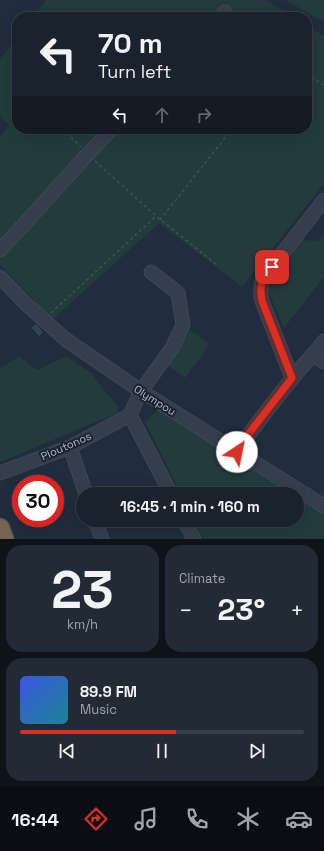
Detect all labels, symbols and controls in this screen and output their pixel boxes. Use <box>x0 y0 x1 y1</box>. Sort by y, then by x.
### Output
text: 70 m <box>98 25 163 61</box>
icon: left <box>32 28 84 80</box>
text: Turn left <box>98 60 171 83</box>
icon: left <box>109 104 131 126</box>
icon: ahead <box>151 104 173 126</box>
icon: right <box>193 104 215 126</box>
pin <box>255 250 289 284</box>
icon: arrive <box>261 256 283 278</box>
street label: Olympou <box>131 382 179 418</box>
street label: Ploutonos <box>39 429 94 463</box>
position arrow <box>216 431 258 473</box>
speed limit sign: 30 <box>12 475 64 527</box>
text: 16:45 · 1 min · 160 m <box>120 497 260 516</box>
text: 23 <box>51 557 114 623</box>
text: Climate <box>179 570 225 587</box>
text: 23° <box>218 590 265 629</box>
text: − <box>179 596 193 624</box>
text: + <box>290 596 304 624</box>
text: km/h <box>67 616 98 633</box>
text: 89.9 FM <box>80 682 137 701</box>
text: Music <box>80 701 117 718</box>
icon: previous <box>56 740 78 762</box>
icon: pause <box>151 740 173 762</box>
icon: next <box>246 740 268 762</box>
icon: directions <box>82 805 110 833</box>
icon: music <box>132 805 160 833</box>
icon: phone <box>183 805 211 833</box>
icon: climate <box>234 805 262 833</box>
icon: car <box>285 805 313 833</box>
text: 16:44 <box>11 808 59 831</box>

